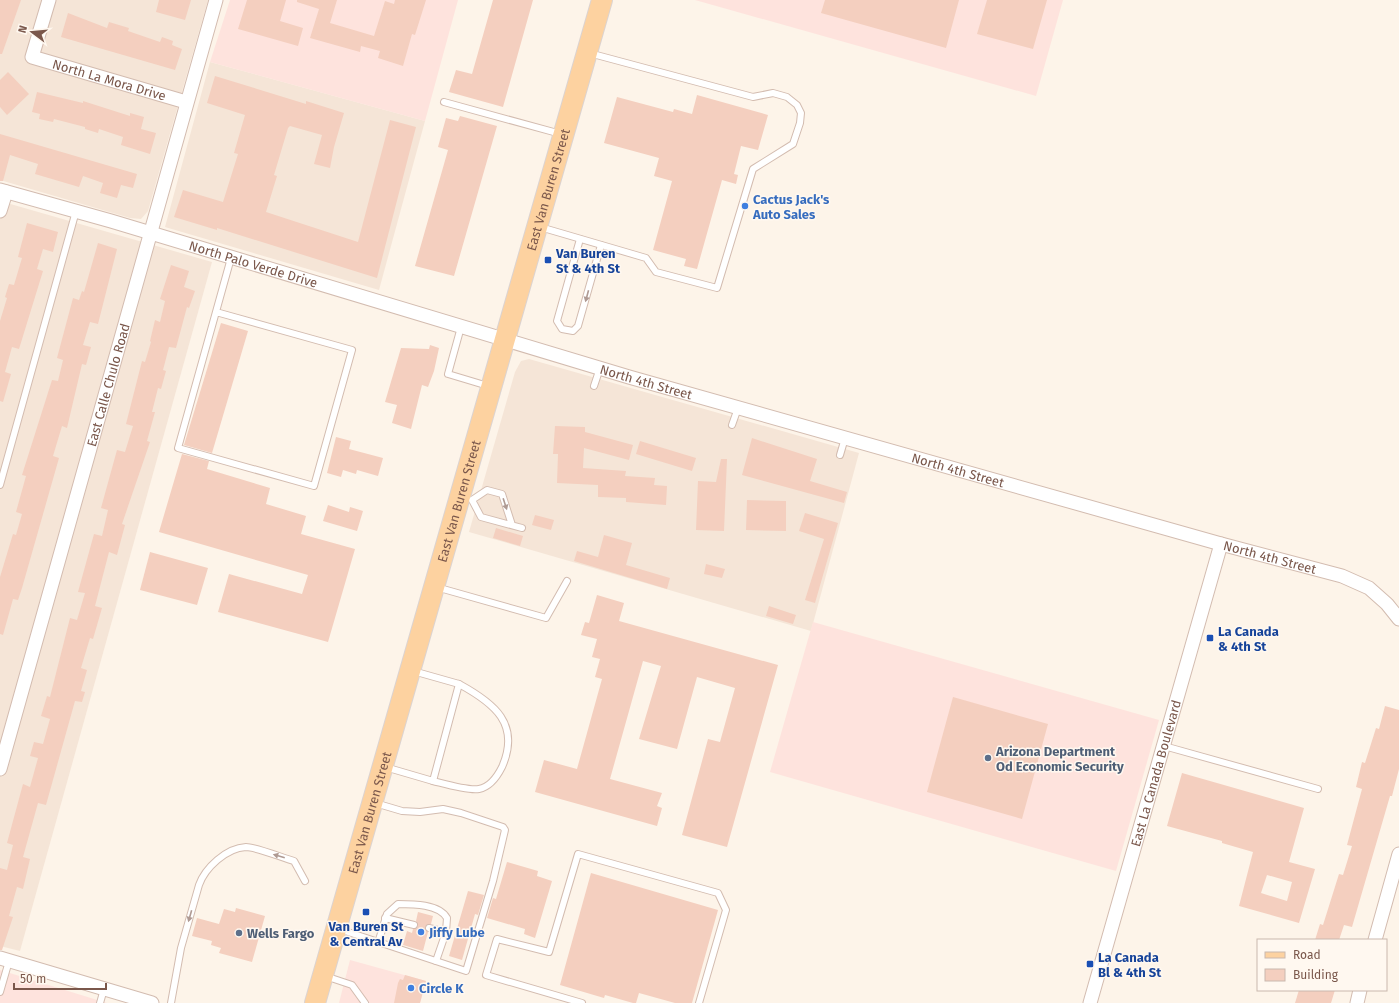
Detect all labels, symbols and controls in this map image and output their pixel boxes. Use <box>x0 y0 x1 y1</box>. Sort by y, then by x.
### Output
north arrow <box>12 12 52 52</box>
text: N <box>16 24 30 35</box>
street label: North La Mora Drive <box>51 56 168 103</box>
street label: East Van Buren Street <box>523 126 572 253</box>
place label: Cactus Jack's Auto Sales <box>752 192 830 222</box>
marker: Cactus Jack's Auto Sales <box>740 201 750 211</box>
street label: North Palo Verde Drive <box>187 237 319 290</box>
place label: Van Buren St & 4th St <box>555 246 621 276</box>
marker: Van Buren St & 4th St <box>543 255 553 265</box>
one-way arrow <box>584 290 590 302</box>
street label: East Calle Chulo Road <box>83 322 132 448</box>
street label: North 4th Street <box>598 361 694 402</box>
street label: East Van Buren Street <box>434 438 483 564</box>
street label: North 4th Street <box>910 450 1006 490</box>
one-way arrow <box>502 498 508 510</box>
street label: North 4th Street <box>1222 538 1318 576</box>
place label: La Canada & 4th St <box>1218 624 1279 654</box>
marker: La Canada & 4th St <box>1205 633 1215 643</box>
street label: East La Canada Boulevard <box>1128 698 1184 848</box>
place label: Arizona Department Od Economic Security <box>995 744 1124 774</box>
street label: East Van Buren Street <box>345 749 394 876</box>
marker: Arizona Department Od Economic Security <box>983 753 993 763</box>
one-way arrow <box>272 853 285 859</box>
marker: Van Buren St & Central Av <box>361 907 371 917</box>
one-way arrow <box>187 911 193 923</box>
place label: Van Buren St & Central Av <box>327 919 405 949</box>
place label: Jiffy Lube <box>428 925 485 940</box>
place label: Wells Fargo <box>247 926 315 941</box>
marker: Jiffy Lube <box>416 927 426 937</box>
marker: Wells Fargo <box>234 928 244 938</box>
legend <box>1257 939 1387 991</box>
text: Road <box>1293 948 1321 962</box>
place label: La Canada Bl & 4th St <box>1098 950 1162 980</box>
marker: La Canada Bl & 4th St <box>1085 959 1095 969</box>
scale bar <box>14 965 106 991</box>
text: Building <box>1293 968 1339 982</box>
text: 50 m <box>20 972 46 986</box>
place label: Circle K <box>419 981 464 996</box>
marker: Circle K <box>406 983 416 993</box>

